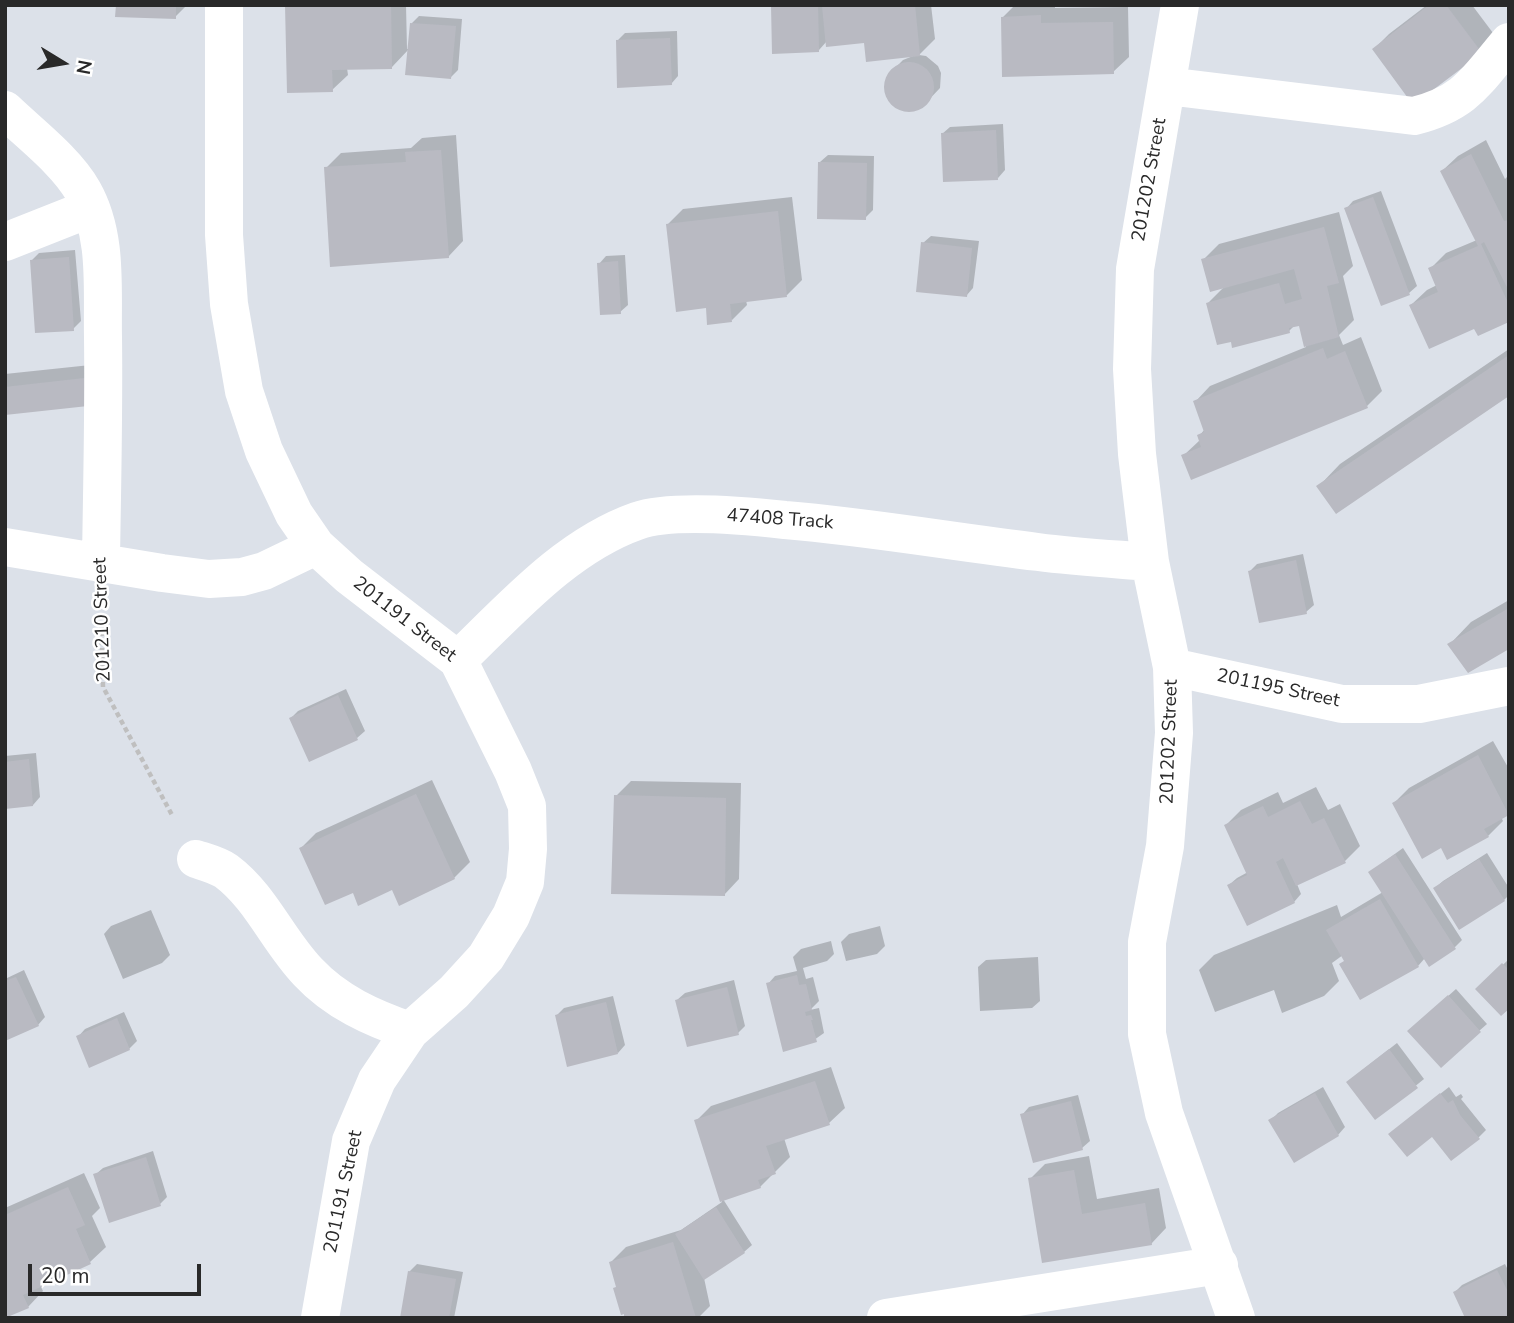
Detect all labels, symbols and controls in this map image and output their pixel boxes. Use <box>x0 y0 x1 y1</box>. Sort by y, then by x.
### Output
north arrow <box>28 28 98 98</box>
text: N <box>69 58 98 76</box>
street label: 201202 Street <box>1128 116 1172 244</box>
street label: 47408 Track <box>726 505 834 535</box>
street label: 201210 Street <box>89 557 117 683</box>
street label: 201191 Street <box>348 573 460 667</box>
street label: 201195 Street <box>1214 665 1342 713</box>
street label: 201202 Street <box>1156 679 1184 805</box>
street label: 201191 Street <box>320 1128 368 1256</box>
scale bar <box>32 1250 205 1294</box>
text: 20 m <box>41 1262 90 1290</box>

